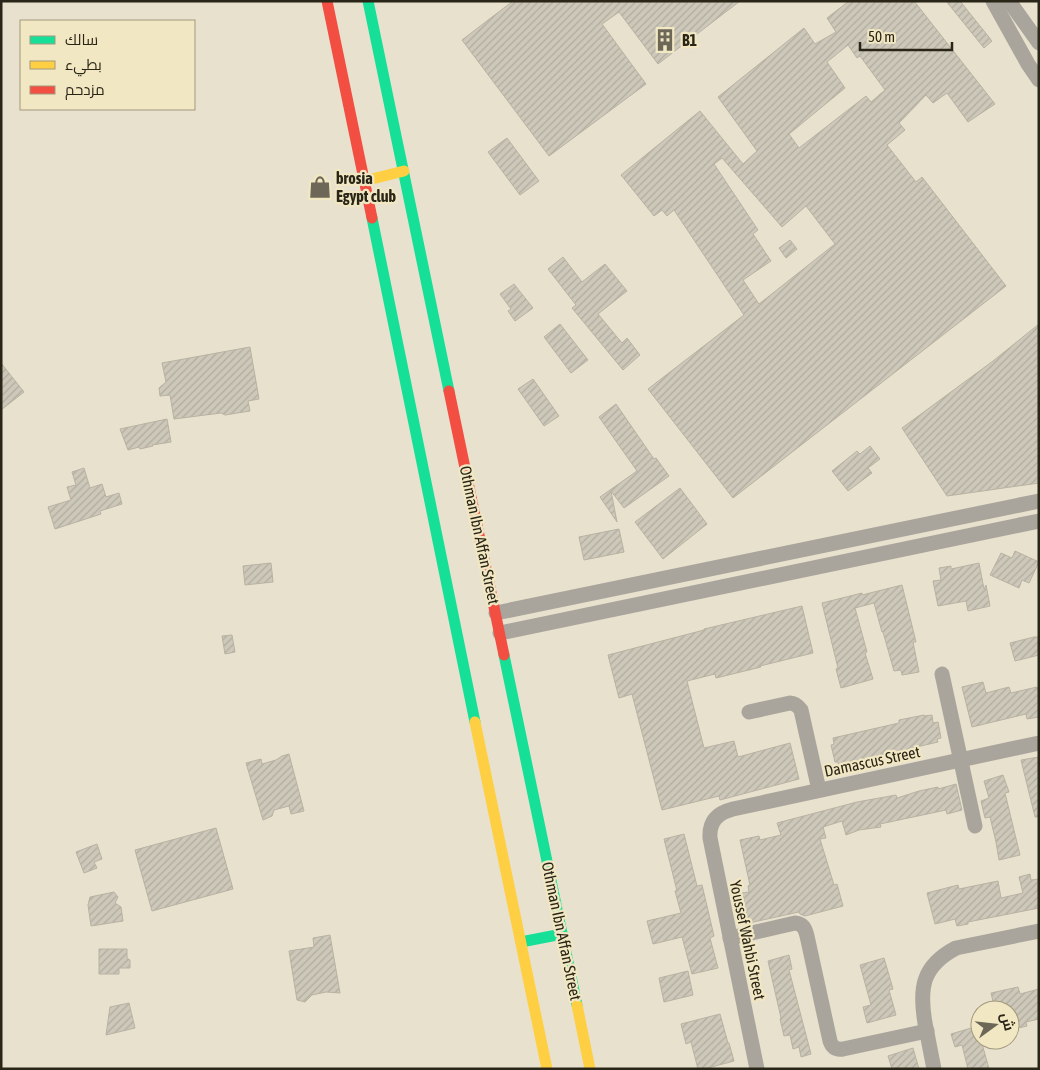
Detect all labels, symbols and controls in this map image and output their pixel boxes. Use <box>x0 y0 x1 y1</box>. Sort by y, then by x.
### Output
legend <box>20 20 195 110</box>
scale bar <box>860 20 952 52</box>
building icon: B1 <box>652 27 678 53</box>
text: 50 m <box>868 28 895 45</box>
text: سالك <box>65 31 98 48</box>
place label: B1 <box>682 31 698 49</box>
text: بطيء <box>65 56 102 77</box>
text: مزدحم <box>65 81 105 100</box>
place label: brosia Egypt club <box>336 169 397 205</box>
shop icon: brosia Egypt club <box>307 174 333 200</box>
street label: Othman Ibn Affan Street <box>457 464 504 606</box>
street label: Damascus Street <box>822 742 922 780</box>
street label: Othman Ibn Affan Street <box>539 860 586 1002</box>
street label: Youssef Wahbi Street <box>727 879 770 1002</box>
north arrow <box>970 1000 1020 1050</box>
text: ش <box>997 1011 1018 1033</box>

